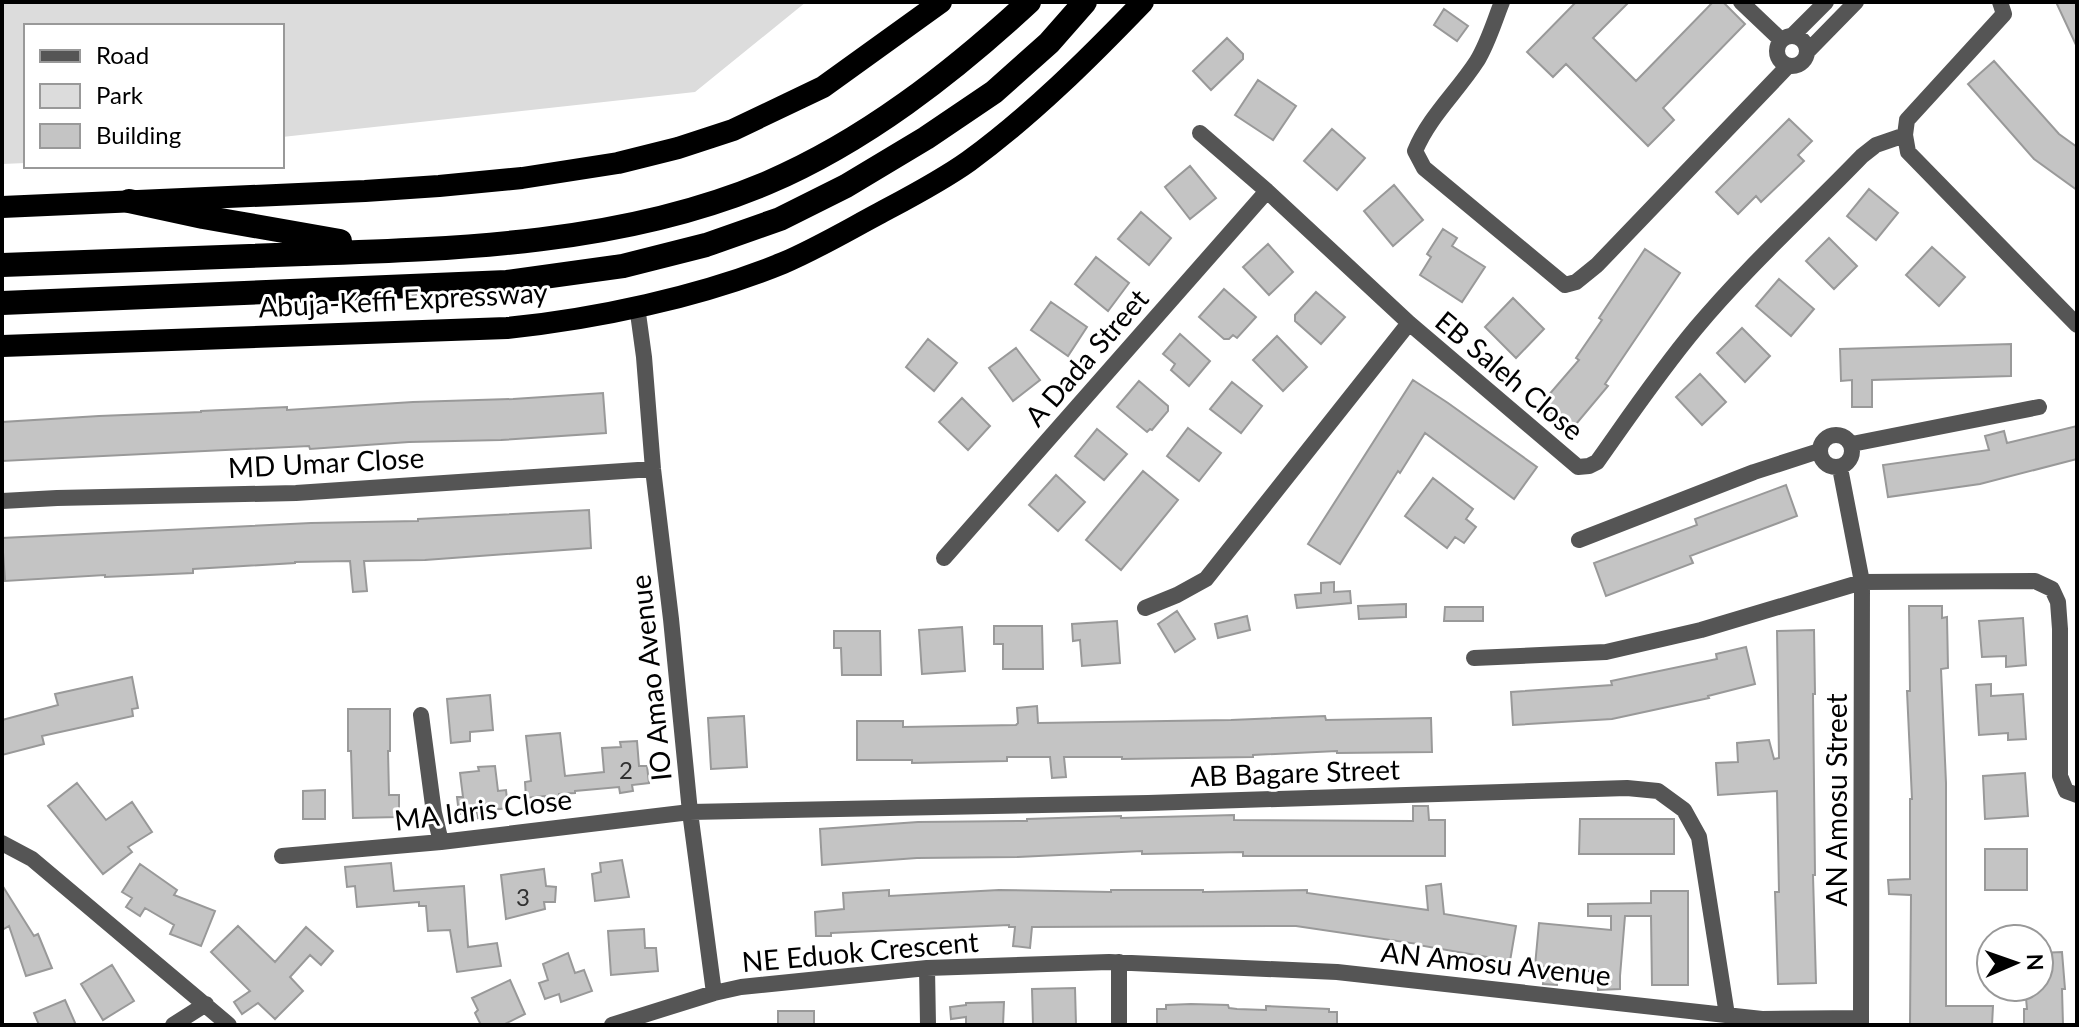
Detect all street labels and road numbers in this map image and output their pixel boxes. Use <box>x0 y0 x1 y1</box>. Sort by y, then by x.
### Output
street label: Abuja-Keffi Expressway <box>257 274 549 324</box>
street label: A Dada Street <box>1017 281 1155 433</box>
street label: EB Saleh Close <box>1429 303 1591 447</box>
street label: MD Umar Close <box>227 440 425 484</box>
street label: IO Amao Avenue <box>622 573 678 783</box>
street label: AN Amosu Street <box>1819 694 1853 907</box>
street label: AB Bagare Street <box>1190 751 1400 793</box>
street label: MA Idris Close <box>392 781 574 837</box>
street label: NE Eduok Crescent <box>740 924 980 978</box>
street label: AN Amosu Avenue <box>1379 934 1613 992</box>

